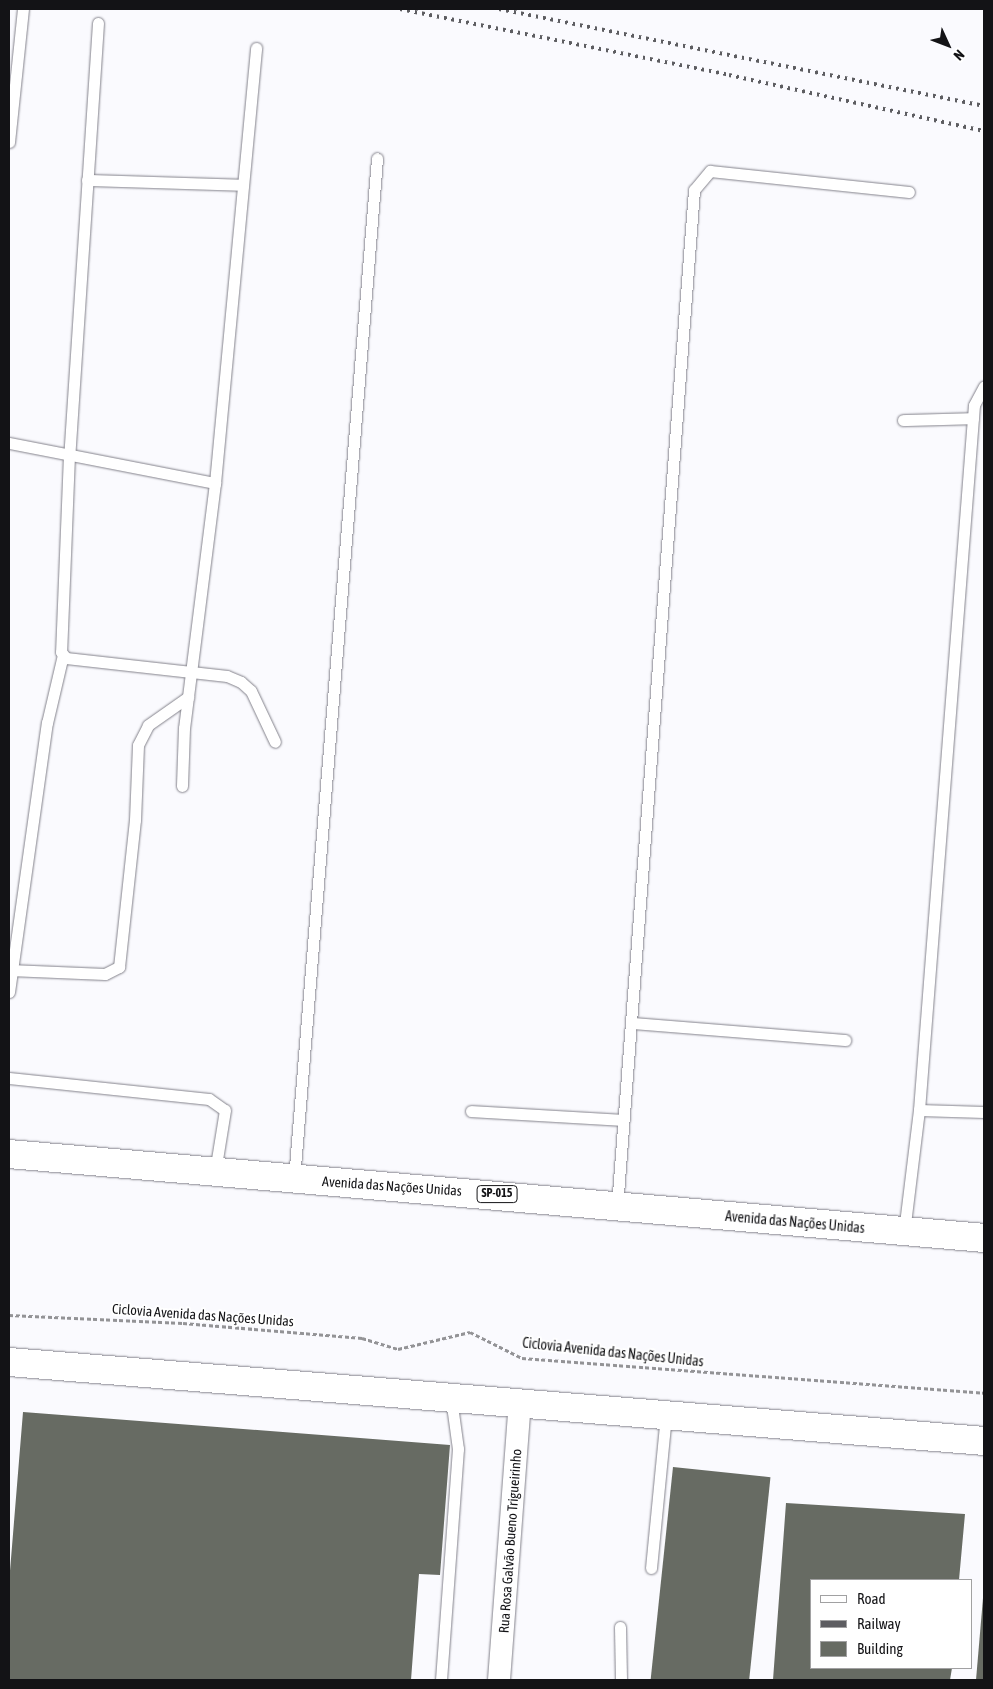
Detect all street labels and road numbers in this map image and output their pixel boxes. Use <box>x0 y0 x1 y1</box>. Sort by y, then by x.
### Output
street label: Avenida das Nações Unidas <box>322 1173 462 1199</box>
road number: SP-015 <box>476 1184 518 1204</box>
street label: Avenida das Nações Unidas <box>725 1208 865 1236</box>
street label: Ciclovia Avenida das Nações Unidas <box>112 1300 294 1330</box>
street label: Ciclovia Avenida das Nações Unidas <box>522 1334 704 1370</box>
street label: Rua Rosa Galvão Bueno Trigueirinho <box>495 1448 525 1634</box>

